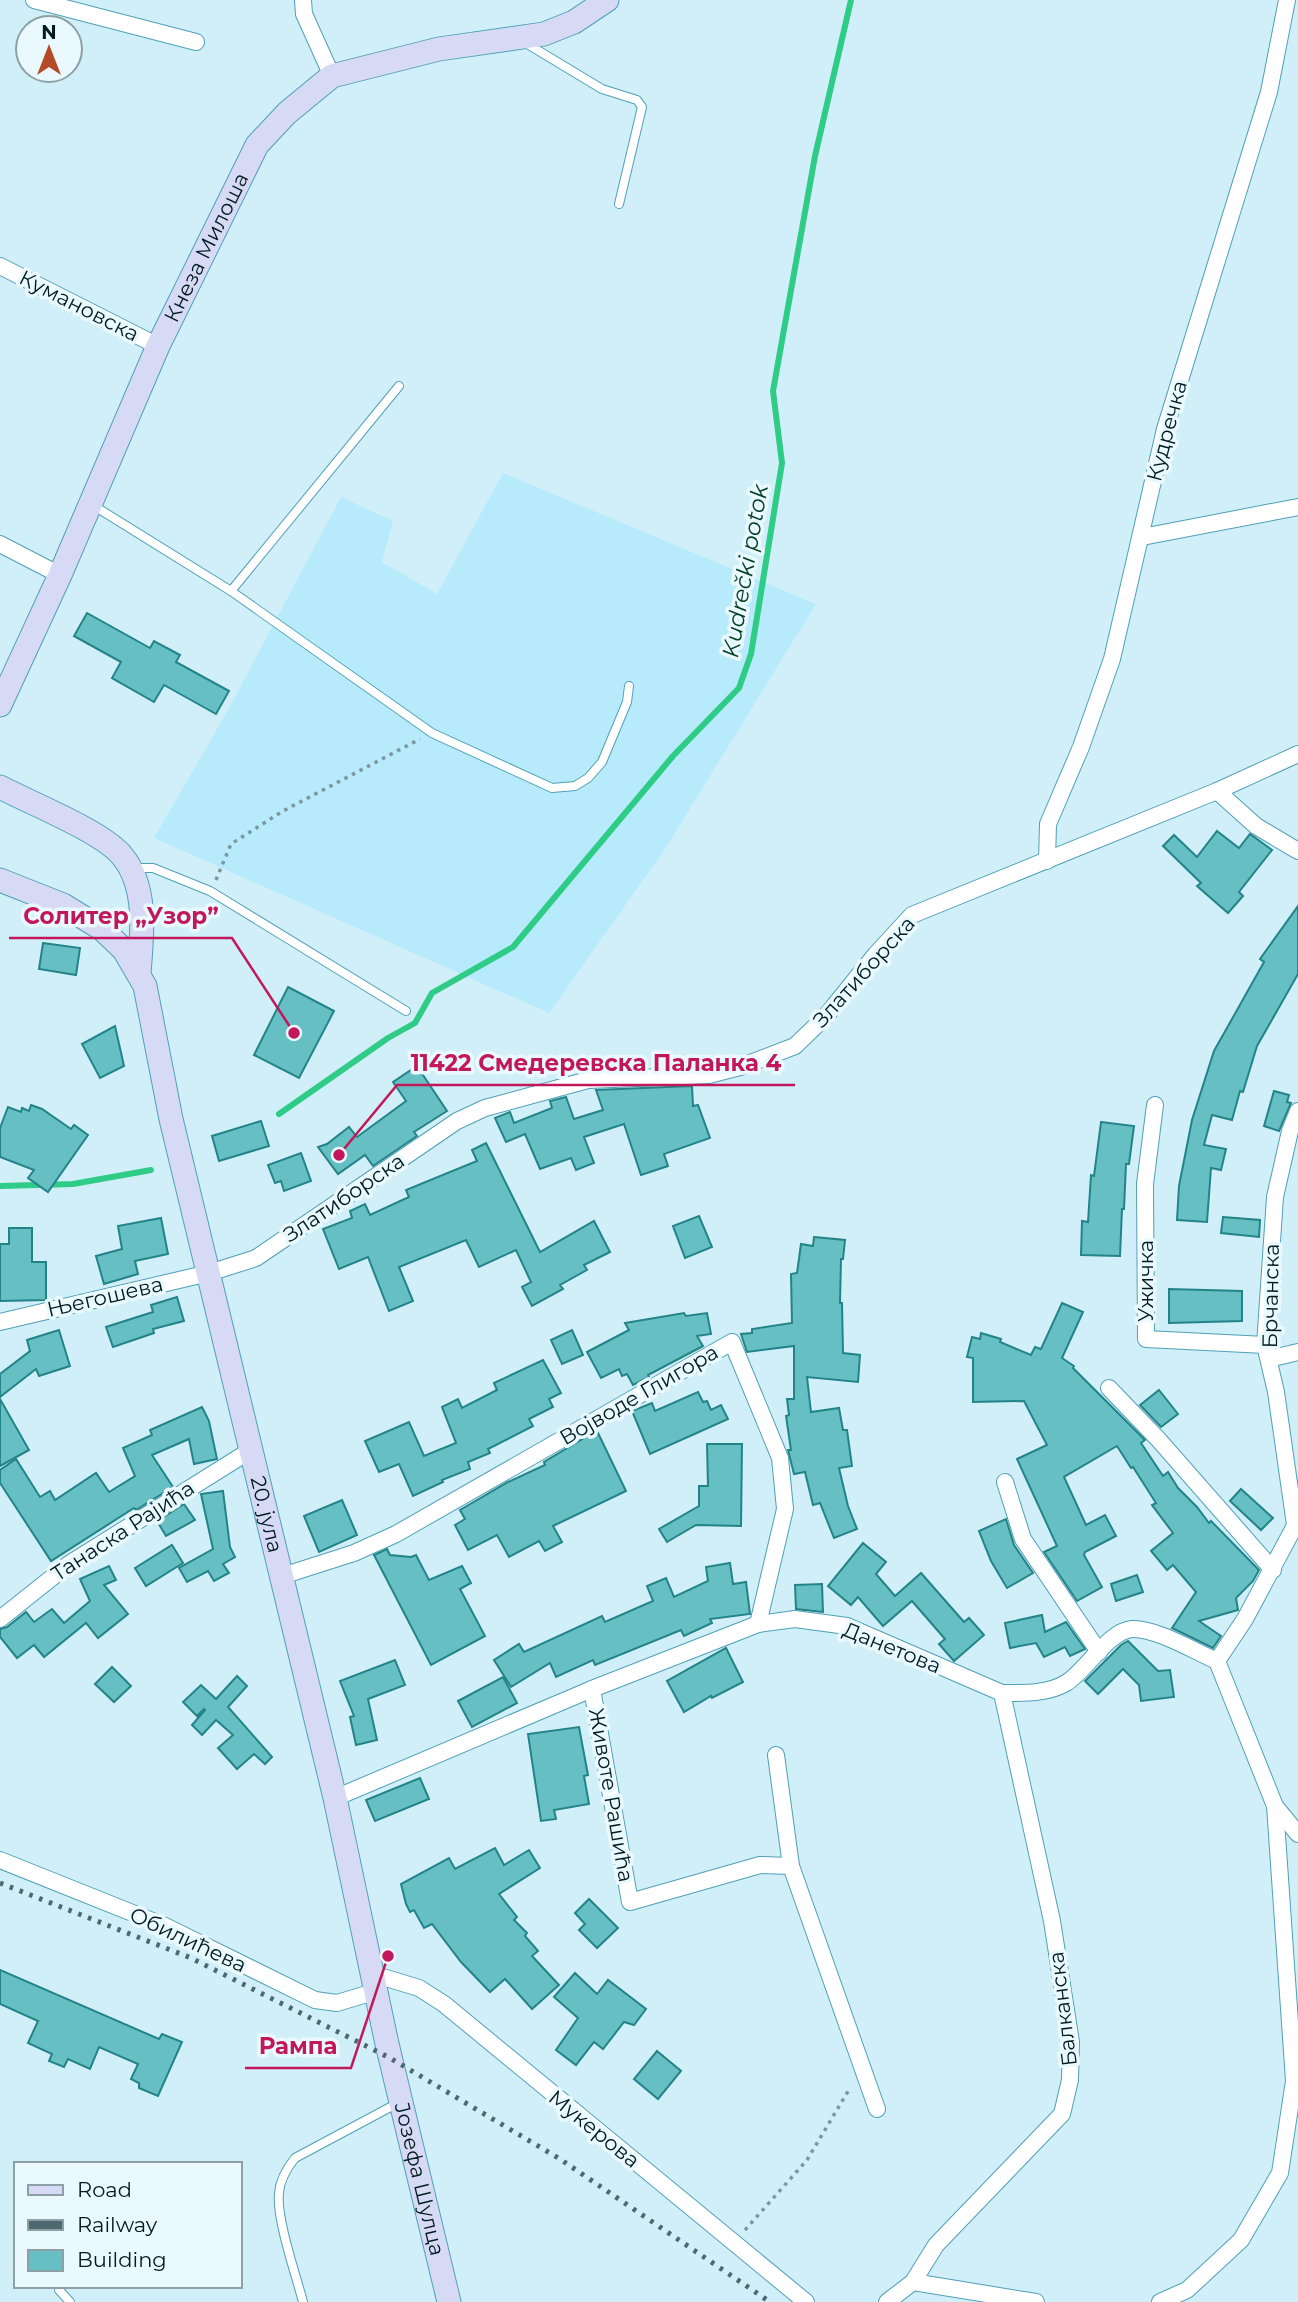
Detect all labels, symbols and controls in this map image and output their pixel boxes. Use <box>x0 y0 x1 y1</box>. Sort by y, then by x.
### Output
north arrow <box>14 14 84 84</box>
text: N <box>41 21 57 44</box>
street label: Кнеза Милоша <box>159 168 253 326</box>
street label: Кумановска <box>15 265 143 346</box>
street label: Кудречка <box>1141 378 1192 484</box>
water label: Kudrečki potok <box>716 481 774 660</box>
callout: Солитер „Узор” <box>9 894 232 938</box>
text: Солитер „Узор” <box>23 902 219 930</box>
street label: Златиборска <box>807 911 920 1032</box>
callout: 11422 Смедеревска Паланка 4 <box>397 1041 795 1085</box>
text: 11422 Смедеревска Паланка 4 <box>411 1049 781 1077</box>
street label: Златиборска <box>278 1148 409 1247</box>
street label: Ужичка <box>1133 1240 1158 1322</box>
street label: Брчанска <box>1257 1243 1284 1349</box>
street label: Његошева <box>45 1271 165 1322</box>
street label: Војводе Глигора <box>555 1339 722 1450</box>
street label: 20. јула <box>246 1473 288 1555</box>
street label: Танаска Рајића <box>47 1475 199 1586</box>
street label: Данетова <box>840 1617 945 1678</box>
street label: Животе Рашића <box>584 1706 639 1884</box>
street label: Обилићева <box>126 1902 251 1977</box>
street label: Балканска <box>1043 1950 1082 2068</box>
callout: Рампа <box>245 2024 351 2068</box>
text: Рампа <box>259 2032 337 2060</box>
street label: Мукерова <box>544 2084 645 2173</box>
street label: Јозефа Шулца <box>389 2100 450 2258</box>
legend <box>14 2162 242 2288</box>
text: Road <box>77 2177 132 2202</box>
text: Railway <box>77 2212 158 2237</box>
text: Building <box>77 2247 167 2272</box>

